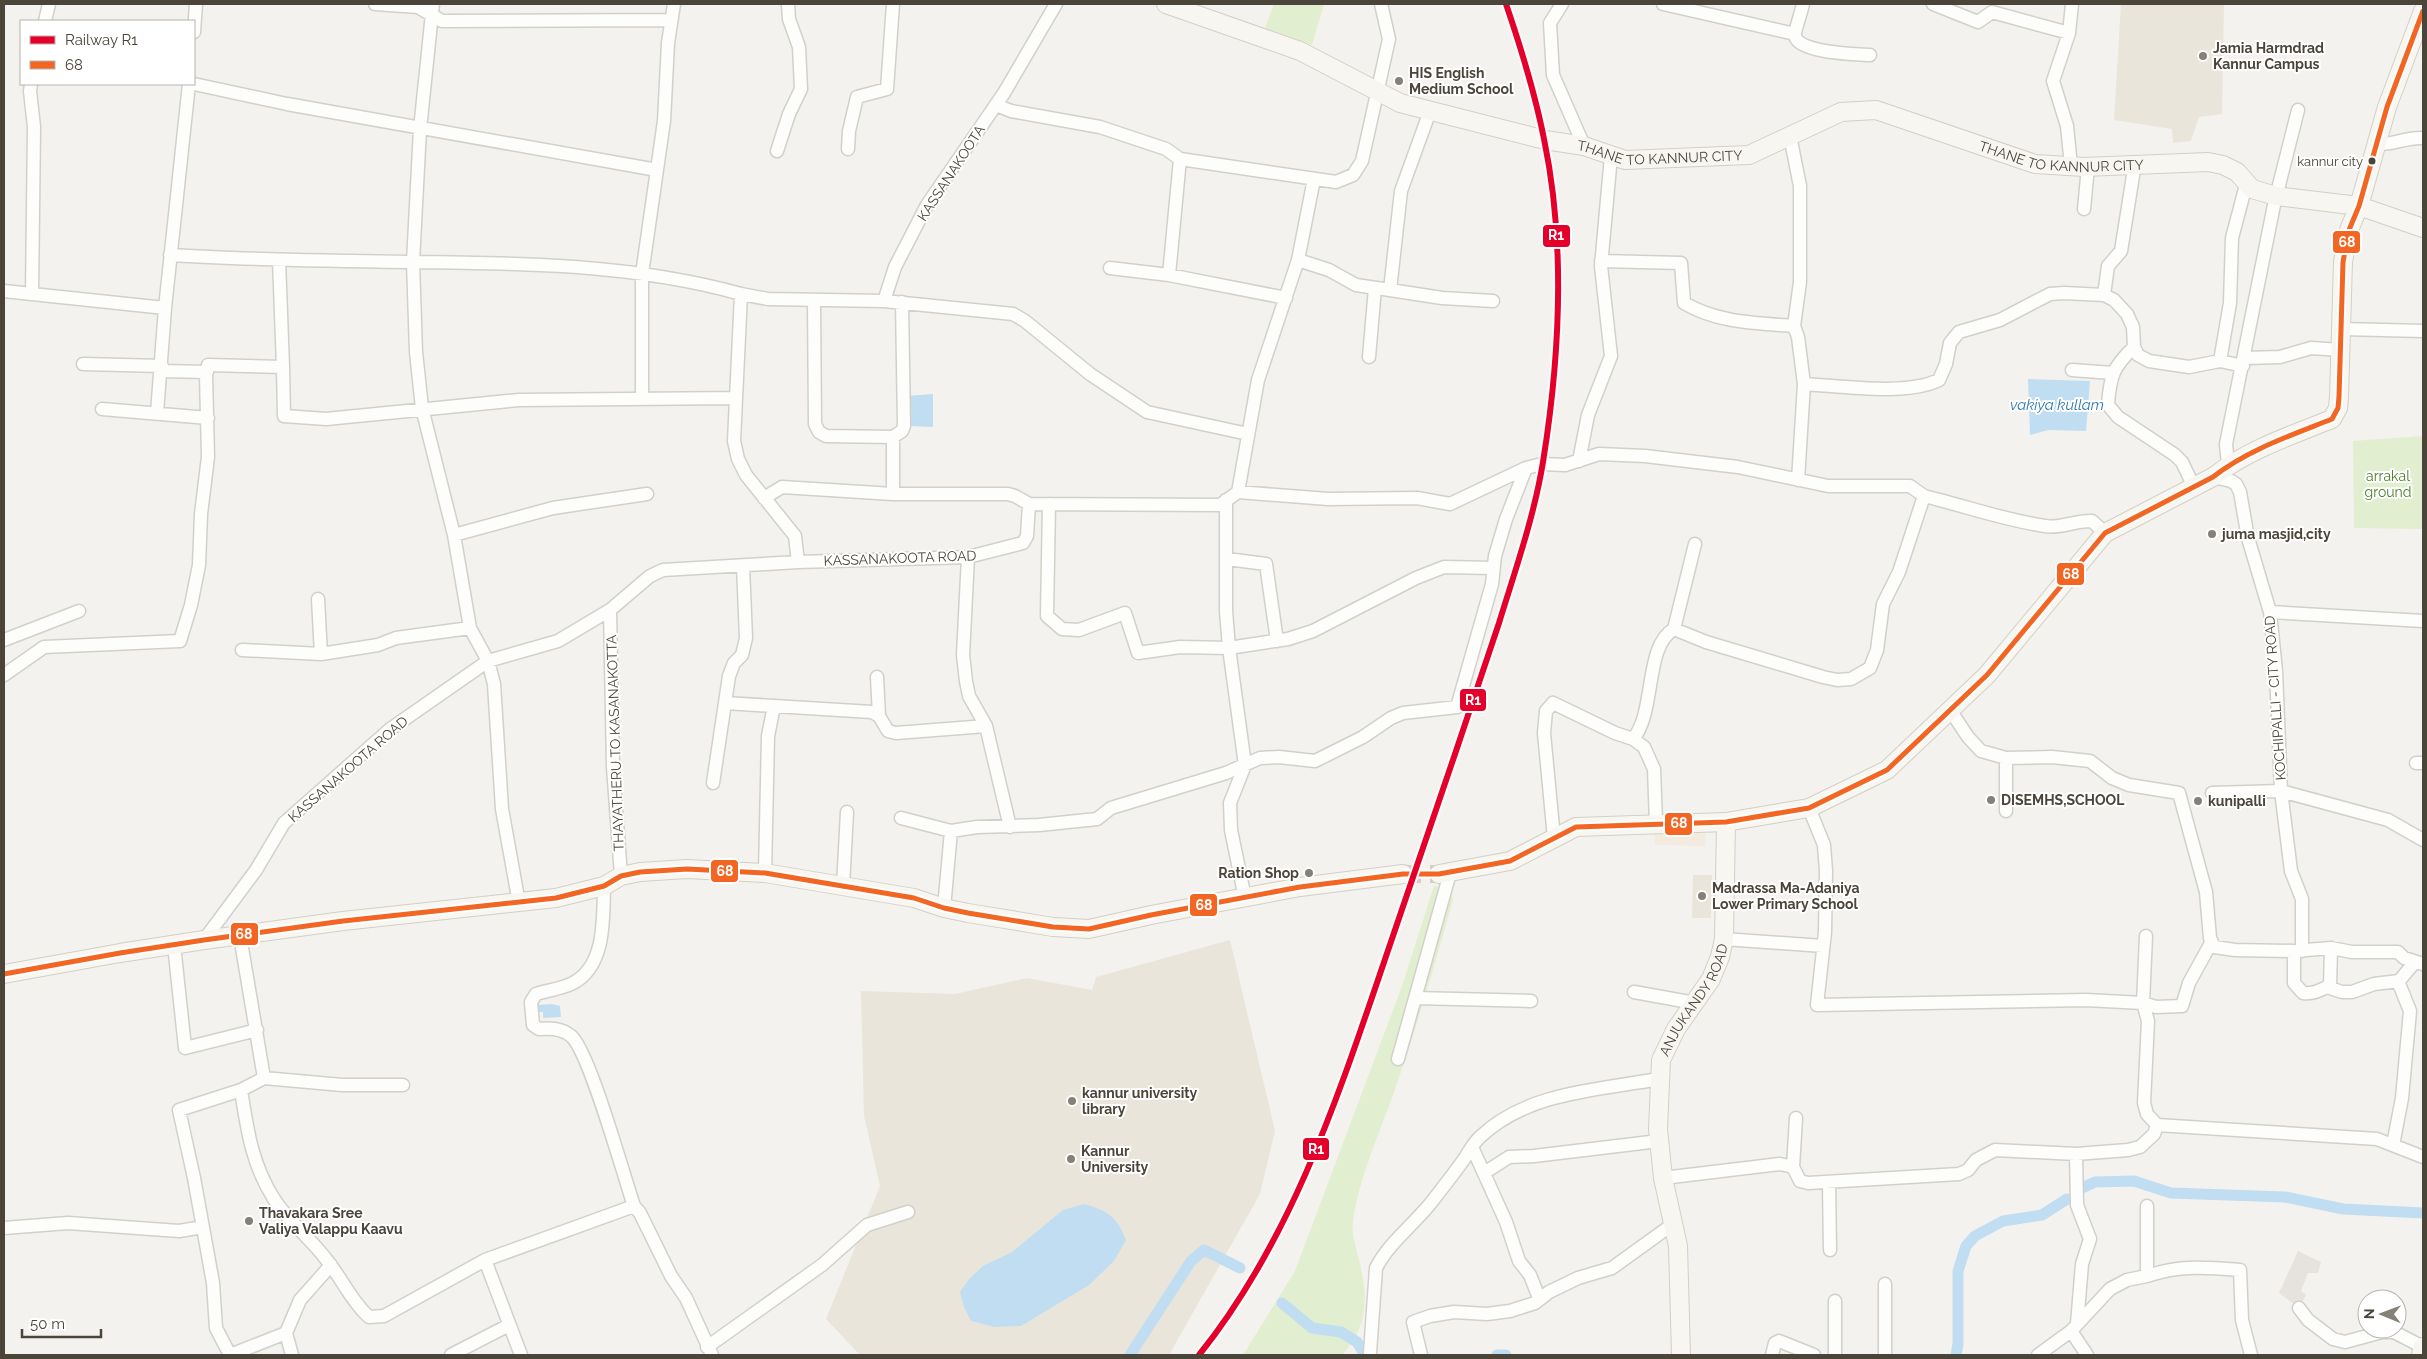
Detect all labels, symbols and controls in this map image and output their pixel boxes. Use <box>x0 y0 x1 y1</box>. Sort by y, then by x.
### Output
legend <box>20 20 195 85</box>
text: Railway R1 <box>65 31 138 49</box>
place label: Jamia Harmdrad Kannur Campus <box>2213 40 2324 72</box>
marker: Jamia Harmdrad Kannur Campus <box>2197 50 2209 62</box>
text: 68 <box>65 56 83 74</box>
place label: HIS English Medium School <box>1409 65 1514 97</box>
marker: HIS English Medium School <box>1393 75 1405 87</box>
street label: KASSANAKOOTA <box>914 122 988 224</box>
street label: THANE TO KANNUR CITY <box>1576 137 1743 168</box>
street label: THANE TO KANNUR CITY <box>1977 138 2144 175</box>
place label: kannur city <box>2297 154 2363 169</box>
marker: kannur city <box>2367 156 2377 166</box>
line badge: R1 <box>1542 224 1571 248</box>
text: R1 <box>1548 227 1564 243</box>
line badge: 68 <box>2332 230 2361 254</box>
text: 68 <box>2339 234 2355 250</box>
water label: vakiya kullam <box>2010 396 2104 414</box>
park label: arrakal ground <box>2365 468 2411 500</box>
place label: juma masjid,city <box>2220 526 2331 542</box>
marker: juma masjid,city <box>2206 528 2218 540</box>
street label: KASSANAKOOTA ROAD <box>823 547 977 569</box>
line badge: 68 <box>2056 562 2085 586</box>
text: 68 <box>2063 566 2079 582</box>
street label: KOCHIPALLI - CITY ROAD <box>2261 615 2289 781</box>
street label: THAYATHERU TO KASANAKOTTA <box>603 634 627 852</box>
line badge: R1 <box>1459 688 1487 712</box>
text: R1 <box>1465 692 1481 708</box>
street label: KASSANAKOOTA ROAD <box>285 713 411 825</box>
place label: DISEMHS,SCHOOL <box>2001 792 2125 808</box>
place label: kunipalli <box>2208 793 2266 809</box>
marker: DISEMHS,SCHOOL <box>1985 794 1997 806</box>
marker: kunipalli <box>2192 795 2204 807</box>
line badge: 68 <box>1664 812 1693 836</box>
text: 68 <box>1671 815 1687 831</box>
line badge: 68 <box>710 859 739 883</box>
text: 68 <box>717 863 733 879</box>
place label: Ration Shop <box>1218 865 1299 881</box>
marker: Ration Shop <box>1303 867 1315 879</box>
place label: Madrassa Ma-Adaniya Lower Primary School <box>1712 880 1859 912</box>
marker: Madrassa Ma-Adaniya Lower Primary School <box>1696 890 1708 902</box>
line badge: 68 <box>1189 893 1218 917</box>
text: 68 <box>1196 897 1212 913</box>
line badge: 68 <box>230 922 259 946</box>
text: 68 <box>236 926 252 942</box>
street label: ANJUKANDY ROAD <box>1656 942 1731 1059</box>
place label: kannur university library <box>1082 1085 1198 1117</box>
marker: kannur university library <box>1066 1095 1078 1107</box>
line badge: R1 <box>1302 1137 1330 1161</box>
text: R1 <box>1308 1141 1324 1157</box>
place label: Kannur University <box>1081 1143 1148 1175</box>
marker: Kannur University <box>1065 1153 1077 1165</box>
place label: Thavakara Sree Valiya Valappu Kaavu <box>259 1205 403 1237</box>
marker: Thavakara Sree Valiya Valappu Kaavu <box>243 1215 255 1227</box>
north arrow <box>2357 1289 2407 1339</box>
scale bar <box>22 1306 101 1338</box>
text: N <box>2361 1308 2377 1319</box>
text: 50 m <box>30 1315 65 1333</box>

